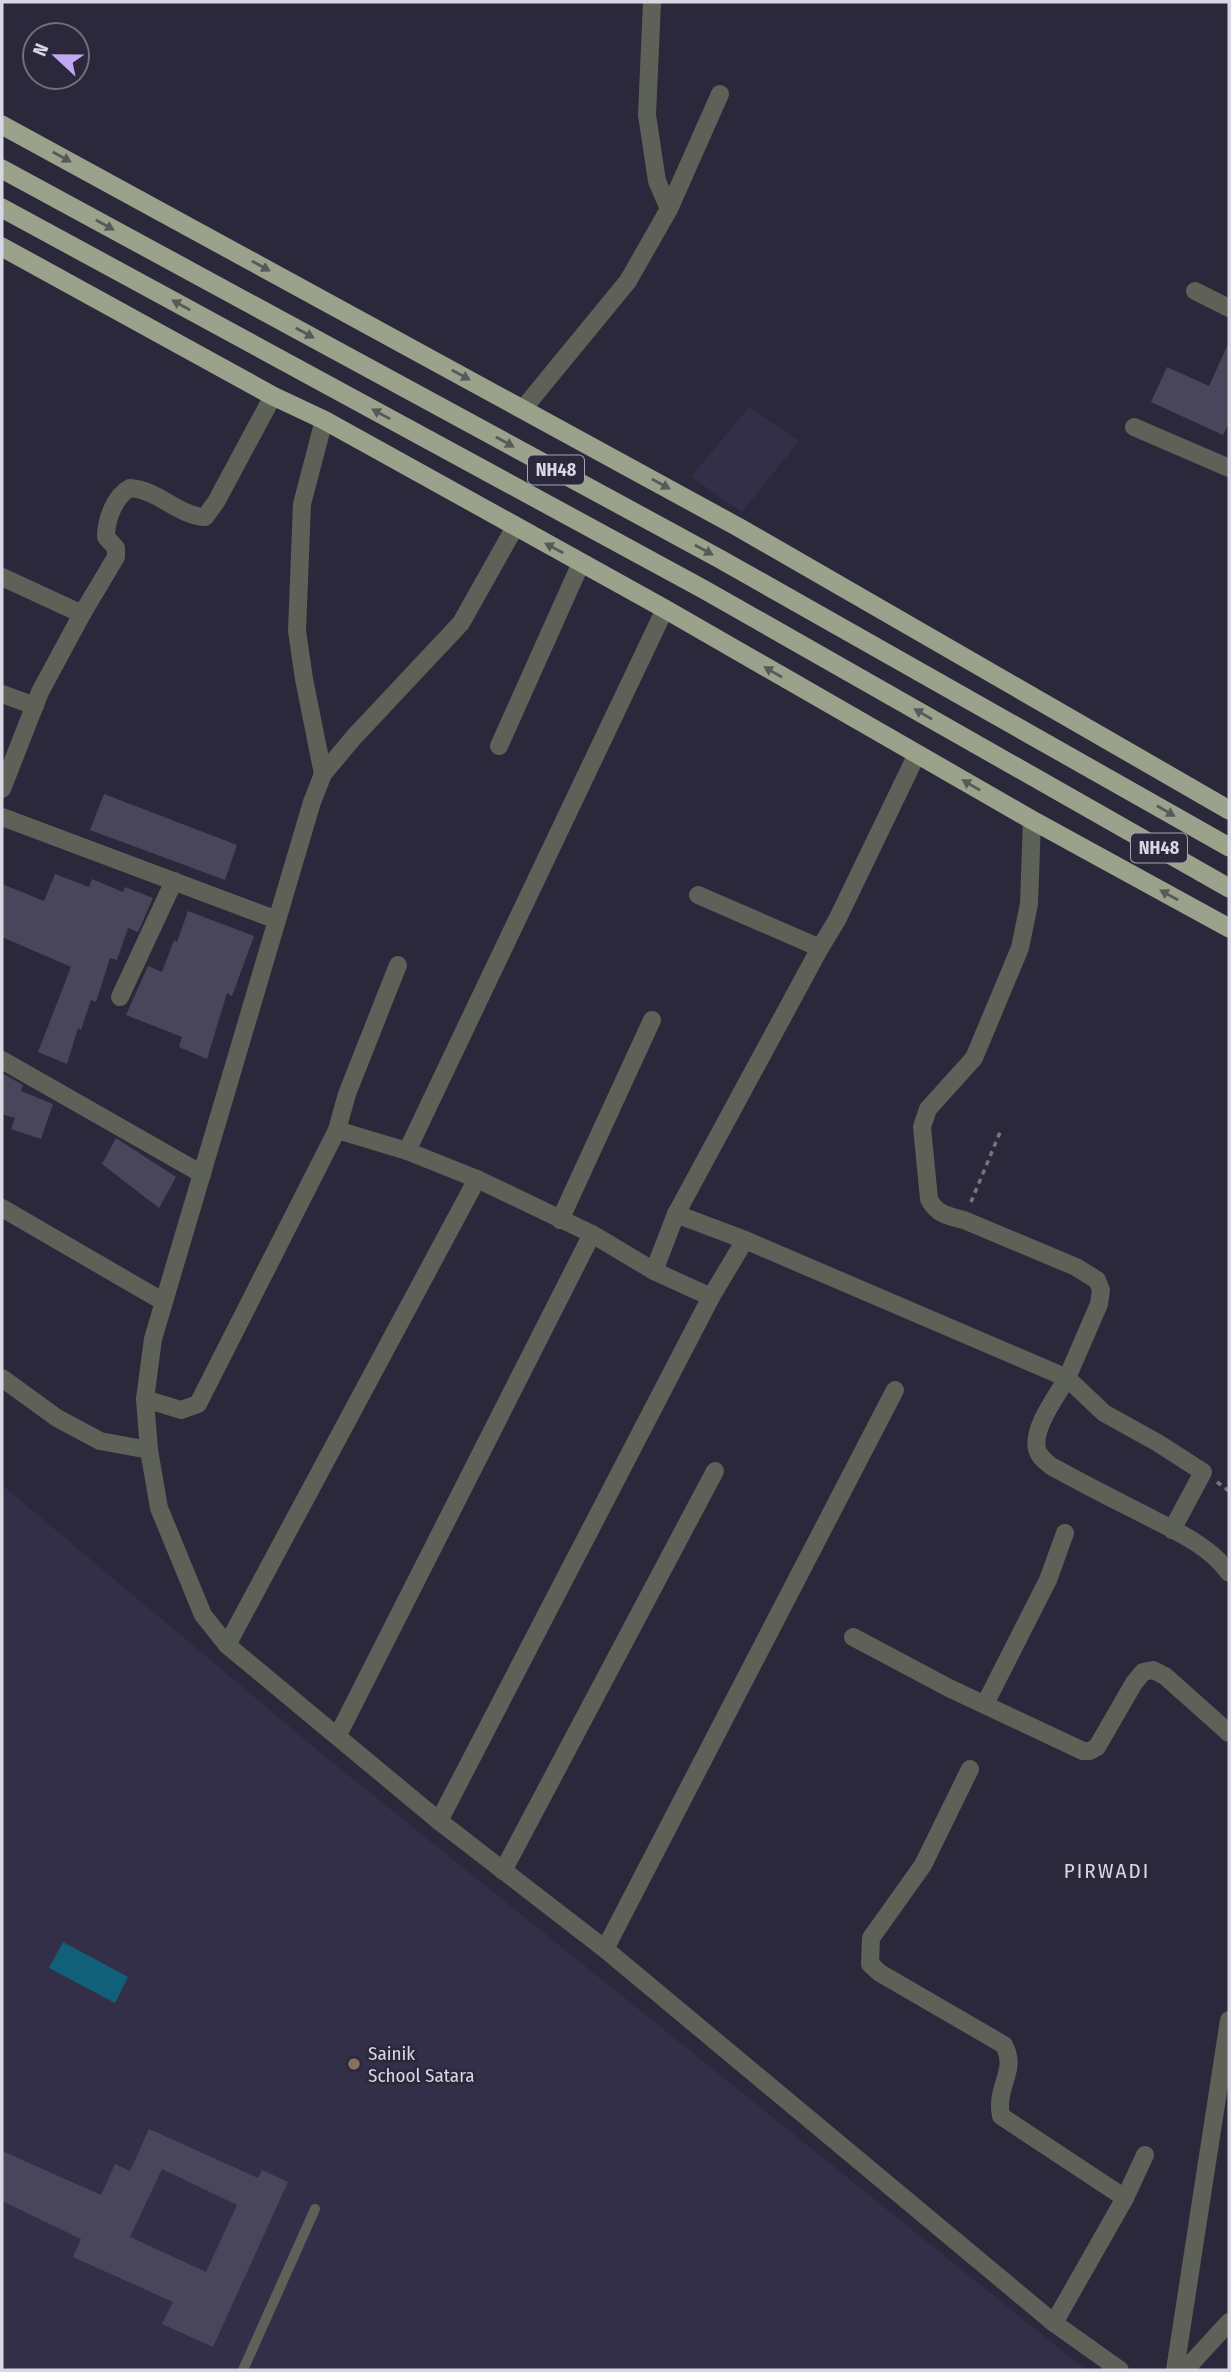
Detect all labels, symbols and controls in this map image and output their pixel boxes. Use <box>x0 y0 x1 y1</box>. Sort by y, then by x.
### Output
north arrow <box>21 21 91 91</box>
text: N <box>28 40 53 59</box>
one-way arrow <box>52 151 71 163</box>
one-way arrow <box>95 219 115 230</box>
one-way arrow <box>252 260 271 272</box>
one-way arrow <box>171 300 191 311</box>
one-way arrow <box>295 327 314 339</box>
one-way arrow <box>451 369 471 381</box>
one-way arrow <box>371 408 391 420</box>
one-way arrow <box>495 436 514 448</box>
road number: NH48 <box>528 456 584 484</box>
one-way arrow <box>651 478 670 490</box>
one-way arrow <box>544 542 563 554</box>
one-way arrow <box>695 544 715 556</box>
one-way arrow <box>764 666 783 678</box>
one-way arrow <box>914 708 933 720</box>
one-way arrow <box>961 779 980 791</box>
one-way arrow <box>1156 805 1175 817</box>
road number: NH48 <box>1131 834 1187 862</box>
one-way arrow <box>1160 889 1179 901</box>
district label: PIRWADI <box>1064 1858 1150 1884</box>
place label: Sainik School Satara <box>368 2042 475 2087</box>
marker: Sainik School Satara <box>346 2056 362 2072</box>

